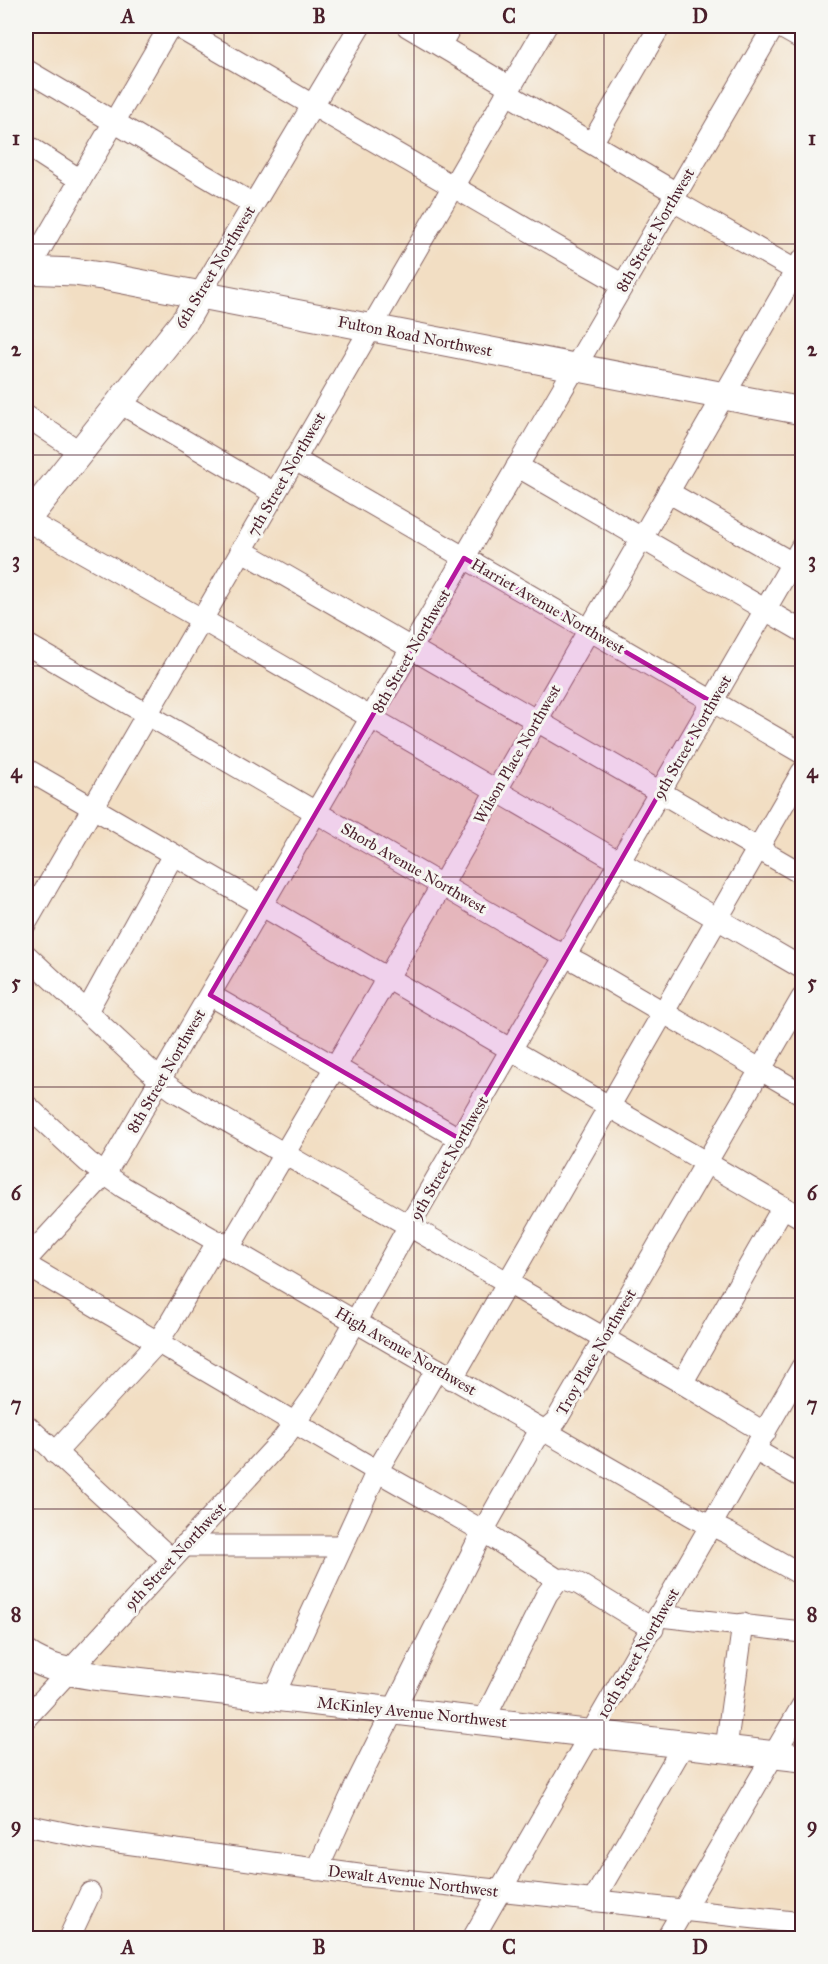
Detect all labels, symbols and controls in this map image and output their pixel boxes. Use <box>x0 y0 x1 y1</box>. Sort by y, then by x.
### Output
text: A <box>119 4 135 28</box>
text: B <box>312 4 326 28</box>
text: C <box>502 4 516 28</box>
text: D <box>692 4 708 28</box>
text: 1 <box>12 126 20 150</box>
text: 1 <box>808 126 816 150</box>
street label: 8th Street Northwest <box>612 164 698 295</box>
street label: 6th Street Northwest <box>171 202 259 332</box>
street label: Fulton Road Northwest <box>336 312 494 360</box>
text: 2 <box>11 337 22 361</box>
text: 2 <box>807 337 818 361</box>
street label: 7th Street Northwest <box>243 408 329 539</box>
text: 3 <box>12 548 20 573</box>
text: 3 <box>808 548 816 573</box>
street label: Harriet Avenue Northwest <box>468 554 629 658</box>
street label: 8th Street Northwest <box>368 585 454 716</box>
street label: 9th Street Northwest <box>649 671 735 802</box>
street label: Wilson Place Northwest <box>469 681 565 827</box>
text: 4 <box>10 759 22 784</box>
text: 4 <box>806 759 818 784</box>
street label: Shorb Avenue Northwest <box>338 818 491 918</box>
text: 5 <box>11 970 21 994</box>
text: 5 <box>807 970 817 994</box>
street label: 8th Street Northwest <box>123 1005 209 1136</box>
street label: 9th Street Northwest <box>406 1092 492 1223</box>
text: 6 <box>11 1181 23 1205</box>
text: 6 <box>807 1181 819 1205</box>
street label: Troy Place Northwest <box>552 1285 640 1419</box>
street label: High Avenue Northwest <box>332 1303 480 1400</box>
text: 7 <box>11 1392 22 1416</box>
text: 7 <box>807 1392 818 1416</box>
street label: 9th Street Northwest <box>120 1498 230 1614</box>
street label: 10th Street Northwest <box>593 1584 683 1721</box>
text: 8 <box>11 1602 21 1626</box>
text: 8 <box>807 1602 817 1626</box>
street label: McKinley Avenue Northwest <box>316 1693 508 1731</box>
text: 9 <box>11 1813 21 1838</box>
text: 9 <box>807 1813 817 1838</box>
street label: Dewalt Avenue Northwest <box>327 1861 500 1901</box>
text: A <box>119 1935 135 1959</box>
text: B <box>312 1935 326 1959</box>
text: C <box>502 1935 516 1959</box>
text: D <box>692 1935 708 1959</box>

